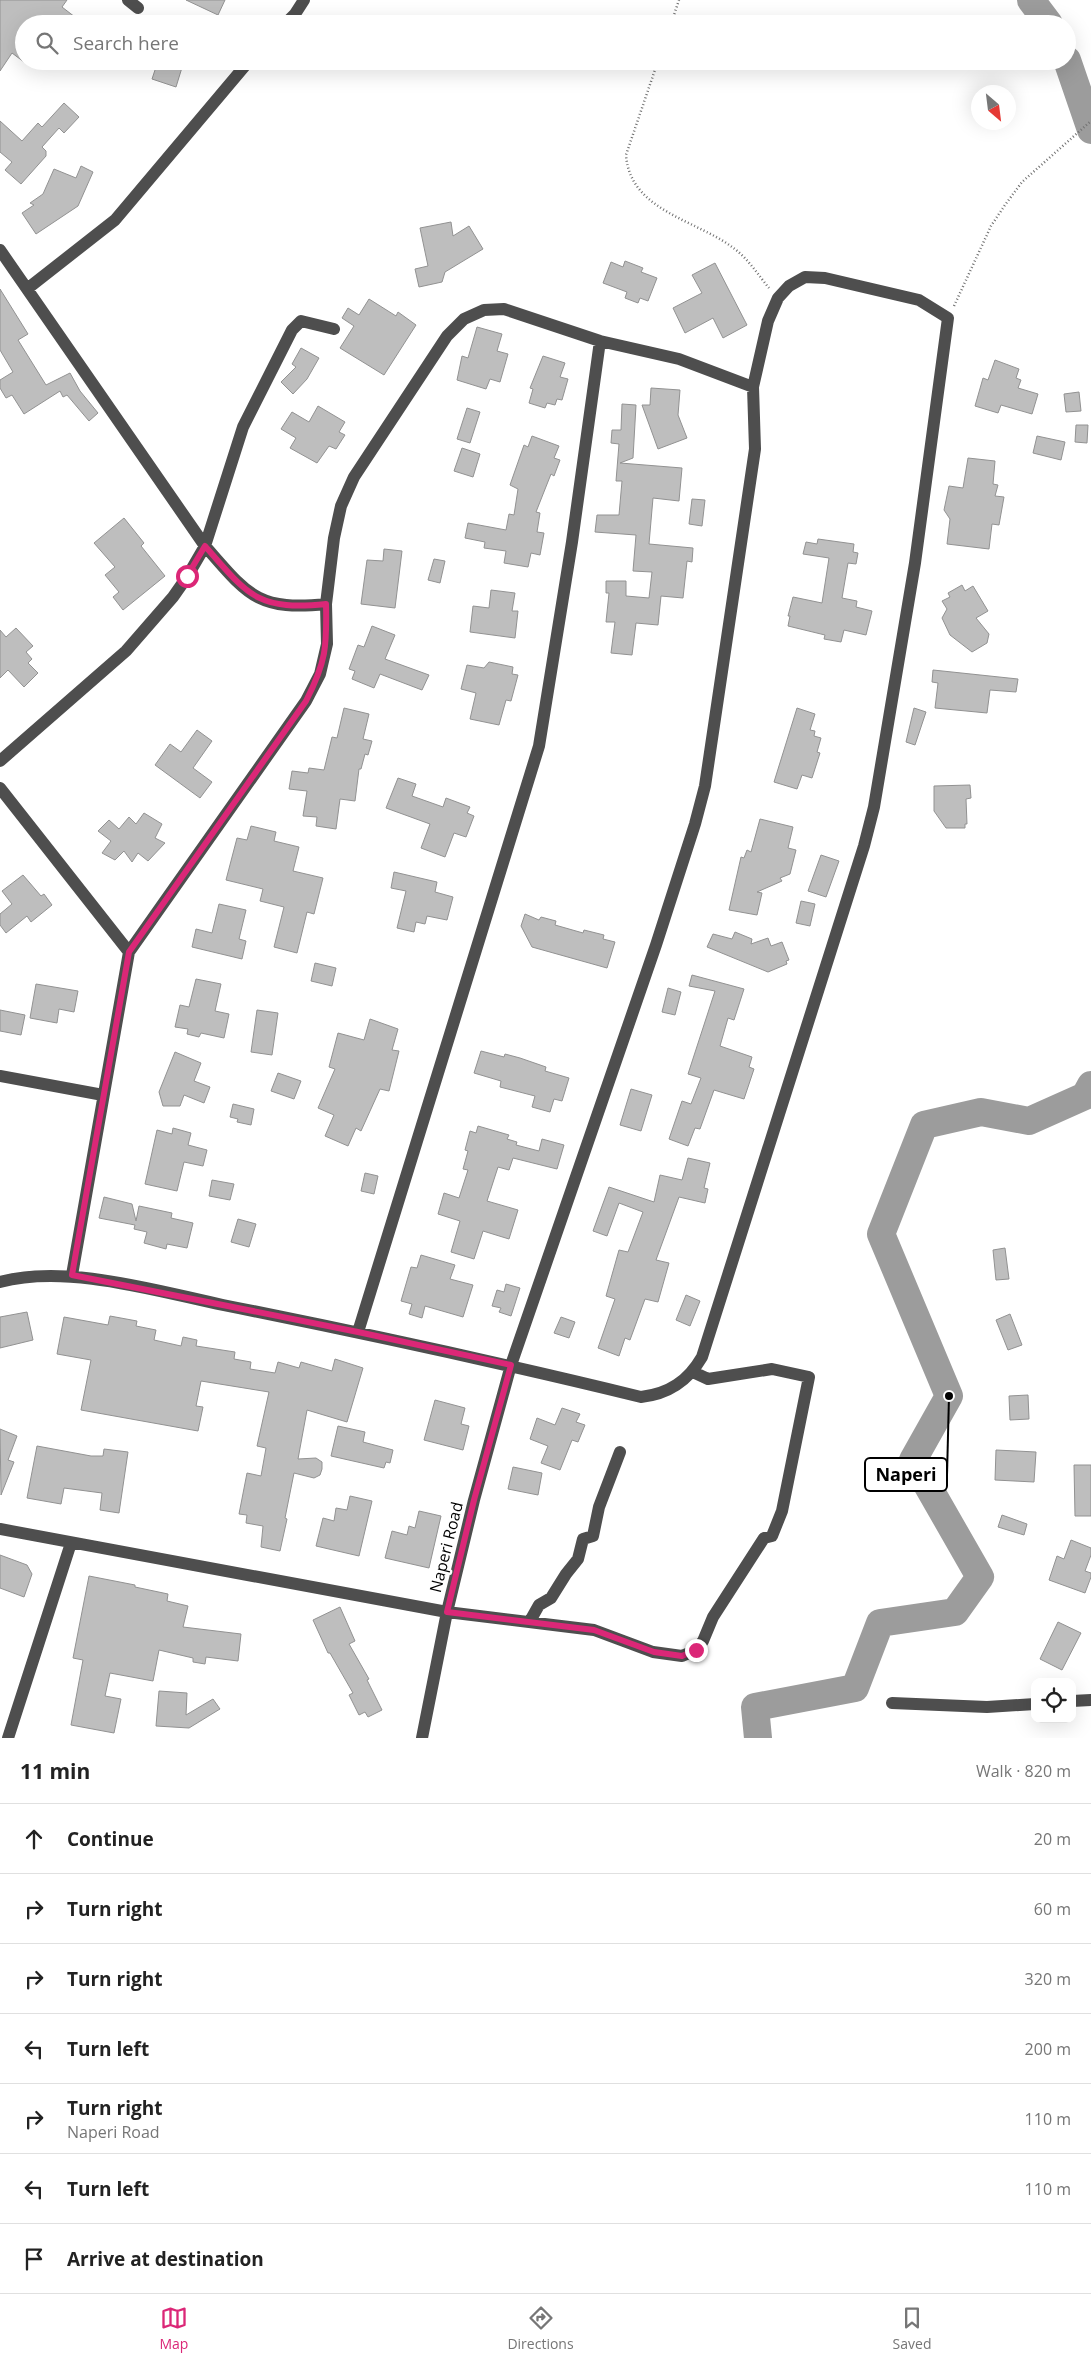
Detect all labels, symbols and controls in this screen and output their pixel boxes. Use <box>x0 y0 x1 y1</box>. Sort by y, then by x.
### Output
search box <box>15 15 1076 70</box>
icon: search <box>33 29 61 57</box>
text: Search here <box>73 30 179 56</box>
north arrow <box>971 85 1016 130</box>
route start <box>176 565 199 588</box>
callout: Naperi <box>865 1458 947 1491</box>
text: Naperi <box>875 1462 937 1486</box>
street label: Naperi Road <box>424 1499 468 1595</box>
route end <box>685 1639 708 1662</box>
map controls <box>1031 1678 1076 1723</box>
button: locate <box>1031 1678 1076 1723</box>
text: 11 min <box>20 1757 90 1785</box>
text: Walk · 820 m <box>976 1760 1071 1782</box>
icon: ahead <box>20 1825 48 1853</box>
text: Continue <box>67 1826 154 1852</box>
text: 20 m <box>1034 1828 1071 1850</box>
icon: right <box>20 1895 48 1923</box>
text: Turn right <box>67 1896 162 1922</box>
text: 60 m <box>1034 1898 1071 1920</box>
icon: right <box>20 1965 48 1993</box>
text: Turn right <box>67 1966 162 1992</box>
text: 320 m <box>1025 1968 1071 1990</box>
icon: left <box>20 2035 48 2063</box>
text: Turn left <box>67 2036 149 2062</box>
text: 200 m <box>1025 2038 1071 2060</box>
text: Turn right <box>67 2095 162 2121</box>
icon: right <box>20 2105 48 2133</box>
text: 110 m <box>1025 2108 1071 2130</box>
text: Naperi Road <box>67 2121 160 2143</box>
icon: left <box>20 2175 48 2203</box>
text: Turn left <box>67 2176 149 2202</box>
text: 110 m <box>1025 2178 1071 2200</box>
icon: arrive <box>20 2245 48 2273</box>
text: Arrive at destination <box>67 2246 264 2272</box>
tab: Map <box>159 2304 188 2353</box>
tab: Directions <box>507 2304 574 2353</box>
tab: Saved <box>893 2304 931 2353</box>

